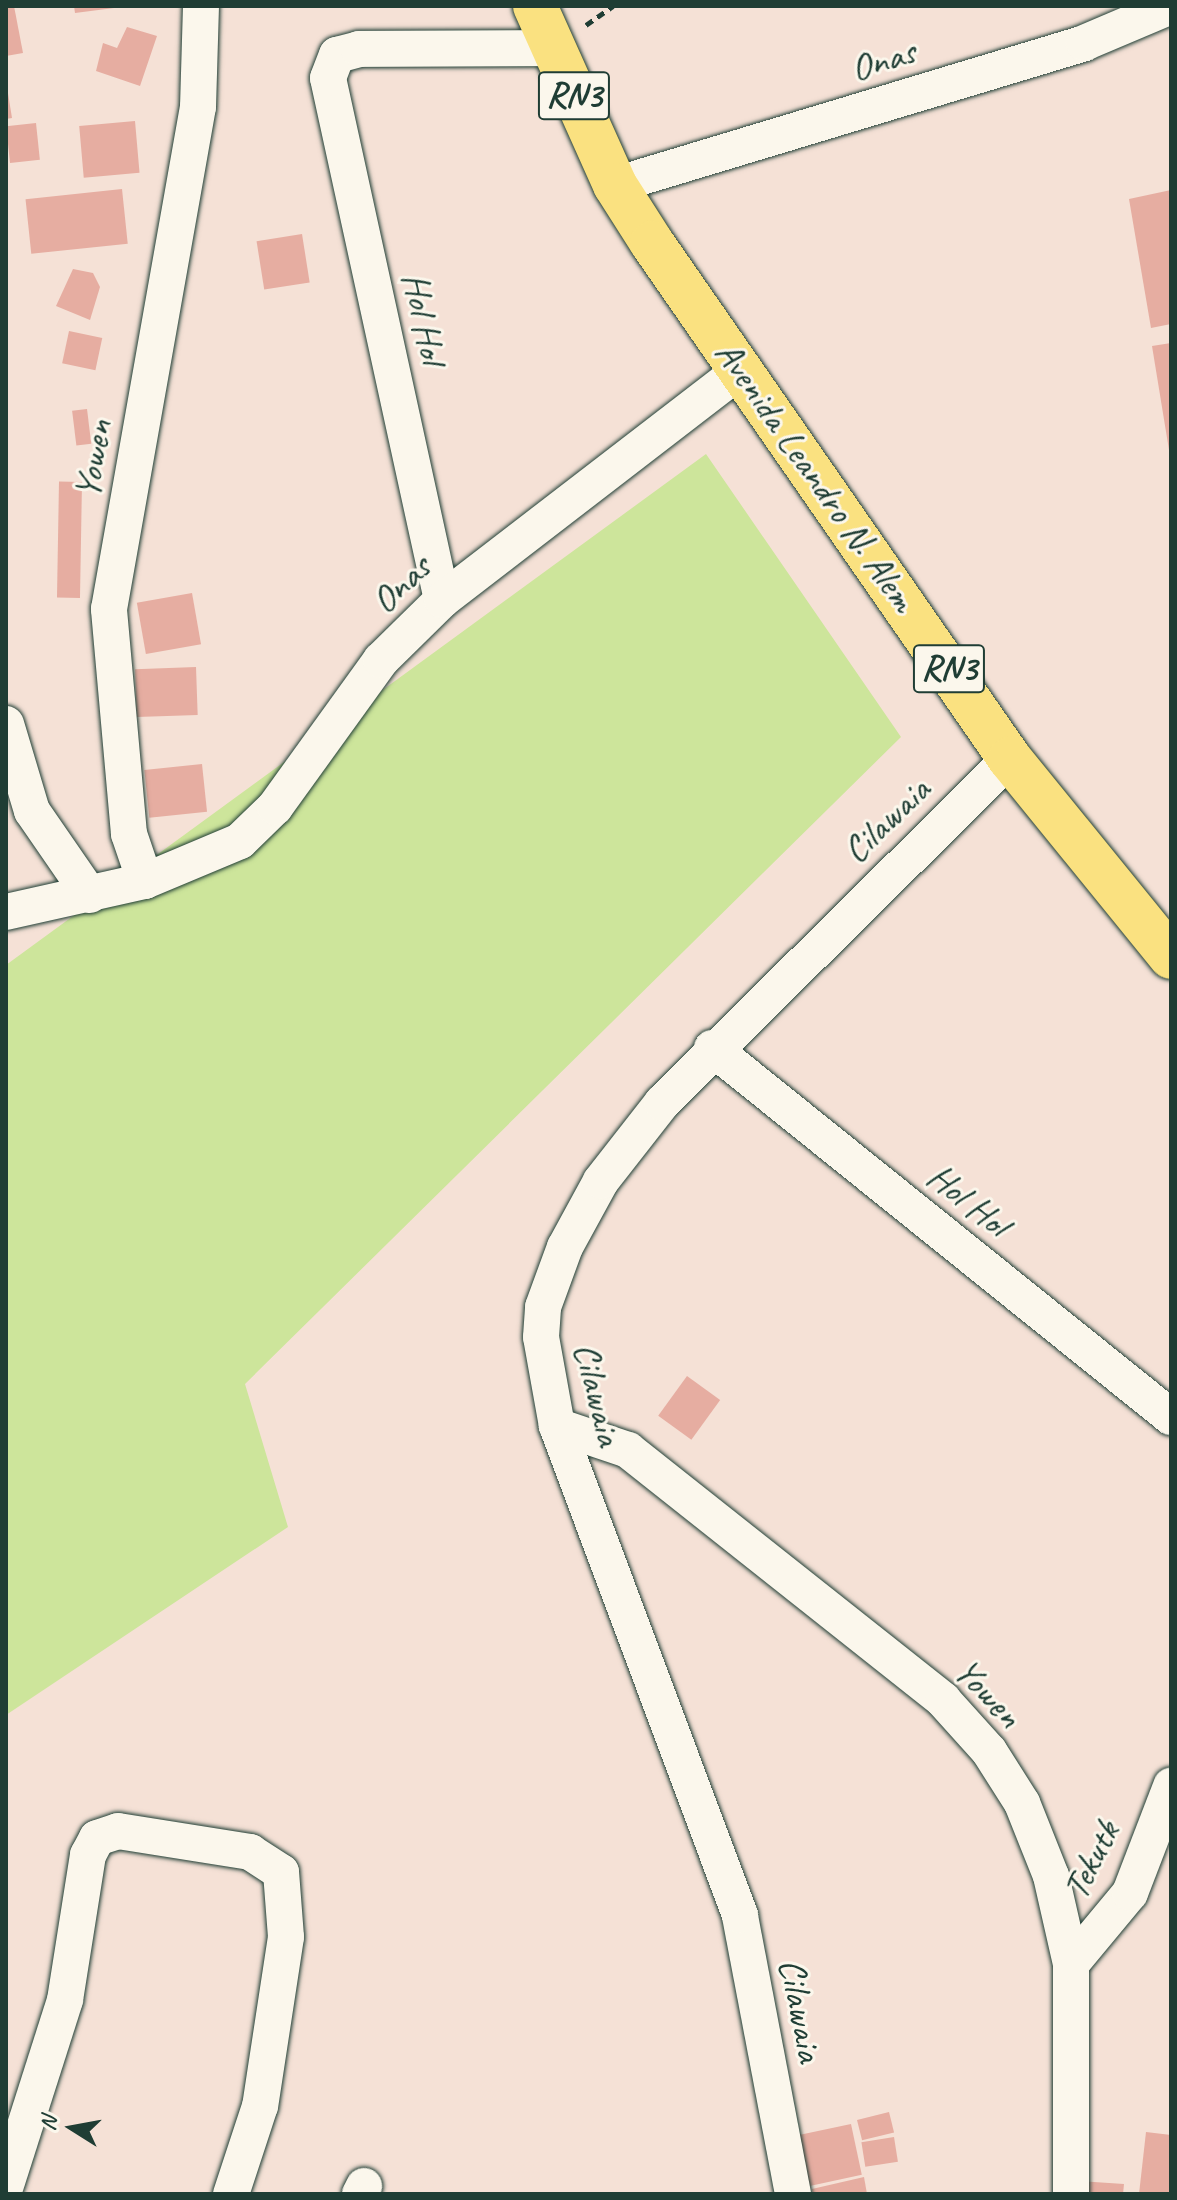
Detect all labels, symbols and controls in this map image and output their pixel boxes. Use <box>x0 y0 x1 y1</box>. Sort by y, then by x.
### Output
street label: Onas <box>845 29 921 91</box>
road number: RN3 <box>536 64 612 128</box>
street label: Hol Hol <box>392 268 456 368</box>
street label: Avenida Leandro N. Alem <box>705 332 927 620</box>
street label: Yowen <box>64 416 122 502</box>
street label: Onas <box>361 545 441 623</box>
road number: RN3 <box>911 637 987 701</box>
street label: Cilawaia <box>833 767 939 873</box>
street label: Hol Hol <box>918 1153 1018 1247</box>
street label: Cilawaia <box>563 1338 633 1450</box>
street label: Yowen <box>944 1649 1032 1737</box>
street label: Tekutk <box>1052 1814 1130 1906</box>
street label: Cilawaia <box>769 1954 833 2066</box>
north arrow <box>32 2088 112 2168</box>
text: N <box>33 2114 63 2133</box>

